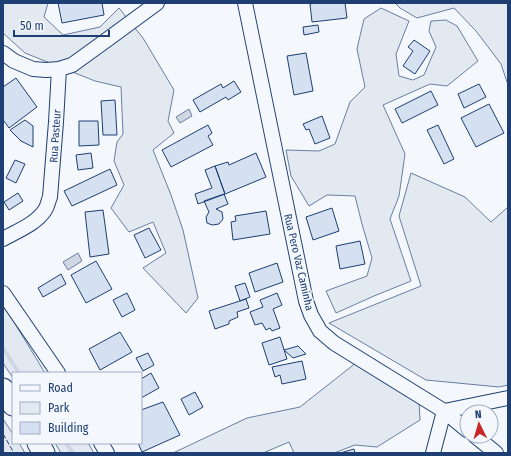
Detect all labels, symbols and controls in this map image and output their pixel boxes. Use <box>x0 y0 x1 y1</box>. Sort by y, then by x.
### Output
scale bar <box>14 12 109 38</box>
text: 50 m <box>20 19 44 33</box>
street label: Rua Pasteur <box>47 109 64 163</box>
street label: Rua Pero Vaz Caminha <box>281 212 316 312</box>
legend <box>12 372 142 444</box>
text: Road <box>48 381 73 395</box>
text: Park <box>48 401 70 415</box>
north arrow <box>459 404 499 444</box>
text: N <box>474 408 482 421</box>
text: Building <box>48 421 89 435</box>

